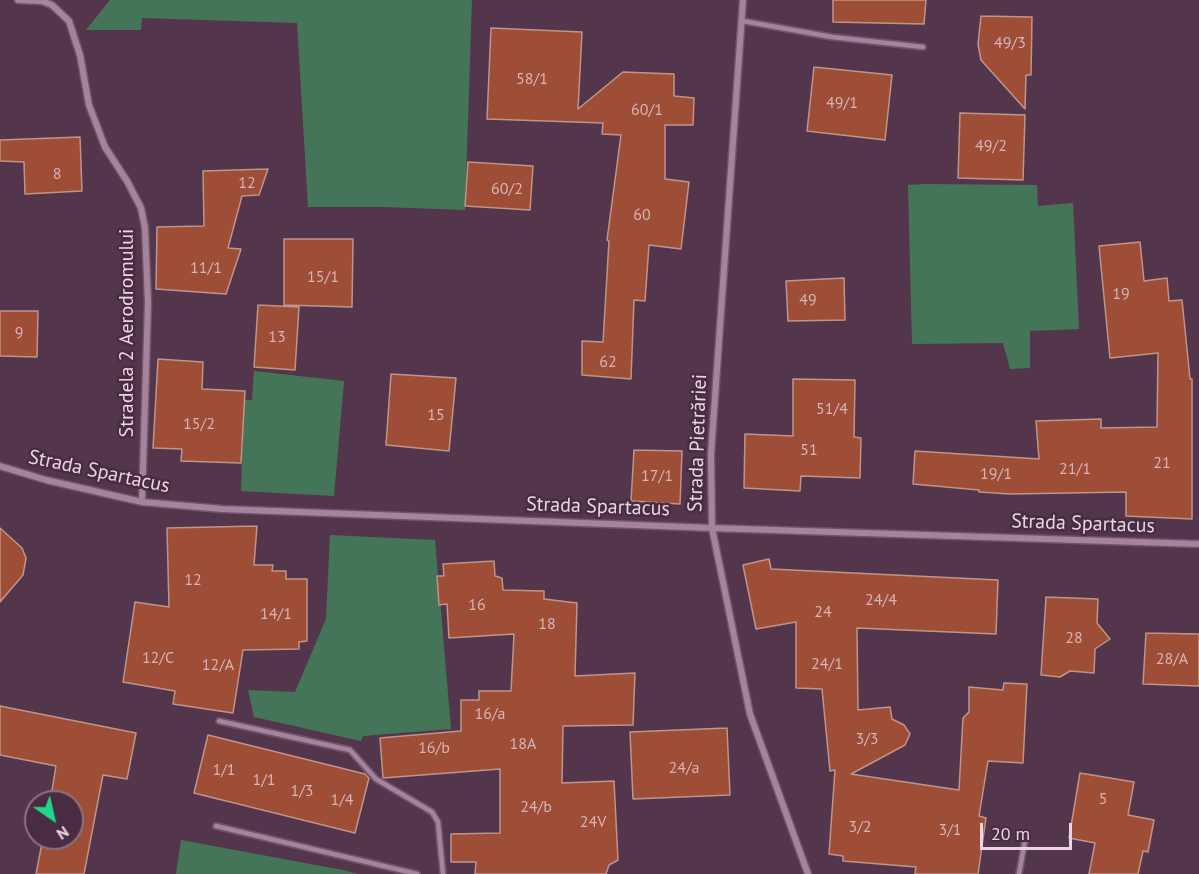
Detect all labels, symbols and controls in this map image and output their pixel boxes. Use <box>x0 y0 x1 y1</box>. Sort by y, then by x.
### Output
house number: 49/3 <box>994 33 1026 53</box>
house number: 58/1 <box>516 69 548 89</box>
house number: 49/1 <box>826 93 858 113</box>
house number: 60/1 <box>631 100 663 120</box>
house number: 49/2 <box>975 136 1007 156</box>
house number: 8 <box>53 164 61 184</box>
house number: 12 <box>238 173 256 193</box>
house number: 60/2 <box>491 179 523 199</box>
house number: 60 <box>633 205 651 225</box>
street label: Stradela 2 Aerodromului <box>115 229 139 437</box>
house number: 11/1 <box>190 258 222 278</box>
house number: 15/1 <box>307 267 339 287</box>
house number: 19 <box>1112 284 1130 304</box>
house number: 49 <box>799 290 817 310</box>
house number: 9 <box>15 323 23 343</box>
house number: 13 <box>268 327 286 347</box>
house number: 62 <box>599 352 617 372</box>
street label: Strada Pietrăriei <box>684 374 712 512</box>
house number: 51/4 <box>816 399 848 419</box>
house number: 15 <box>427 405 445 425</box>
house number: 15/2 <box>183 414 215 434</box>
house number: 51 <box>800 440 818 460</box>
street label: Strada Spartacus <box>26 445 172 499</box>
house number: 21 <box>1153 453 1171 473</box>
house number: 21/1 <box>1059 459 1091 479</box>
house number: 19/1 <box>980 464 1012 484</box>
house number: 17/1 <box>641 466 673 486</box>
street label: Strada Spartacus <box>526 492 670 522</box>
street label: Strada Spartacus <box>1011 509 1155 539</box>
house number: 12 <box>184 570 202 590</box>
house number: 24/4 <box>865 590 897 610</box>
house number: 16 <box>468 595 486 615</box>
house number: 24 <box>814 602 832 622</box>
house number: 14/1 <box>260 604 292 624</box>
house number: 18 <box>538 614 556 634</box>
house number: 28 <box>1065 628 1083 648</box>
house number: 12/C <box>142 648 174 668</box>
house number: 28/A <box>1156 649 1188 669</box>
house number: 24/1 <box>811 654 843 674</box>
house number: 12/A <box>202 655 234 675</box>
house number: 16/a <box>474 704 506 724</box>
house number: 3/3 <box>855 729 879 749</box>
house number: 18A <box>510 734 536 754</box>
house number: 16/b <box>418 738 450 758</box>
house number: 24/a <box>668 758 700 778</box>
house number: 1/1 <box>212 760 236 780</box>
house number: 1/1 <box>252 770 276 790</box>
house number: 1/3 <box>290 781 314 801</box>
house number: 5 <box>1099 789 1107 809</box>
north arrow <box>24 790 84 850</box>
house number: 1/4 <box>330 790 354 810</box>
house number: 24/b <box>520 797 552 817</box>
scale bar <box>983 811 1074 849</box>
house number: 24V <box>580 812 606 832</box>
house number: 3/2 <box>848 817 872 837</box>
house number: 3/1 <box>938 820 962 840</box>
text: N <box>53 822 73 844</box>
text: 20 m <box>991 822 1030 845</box>

